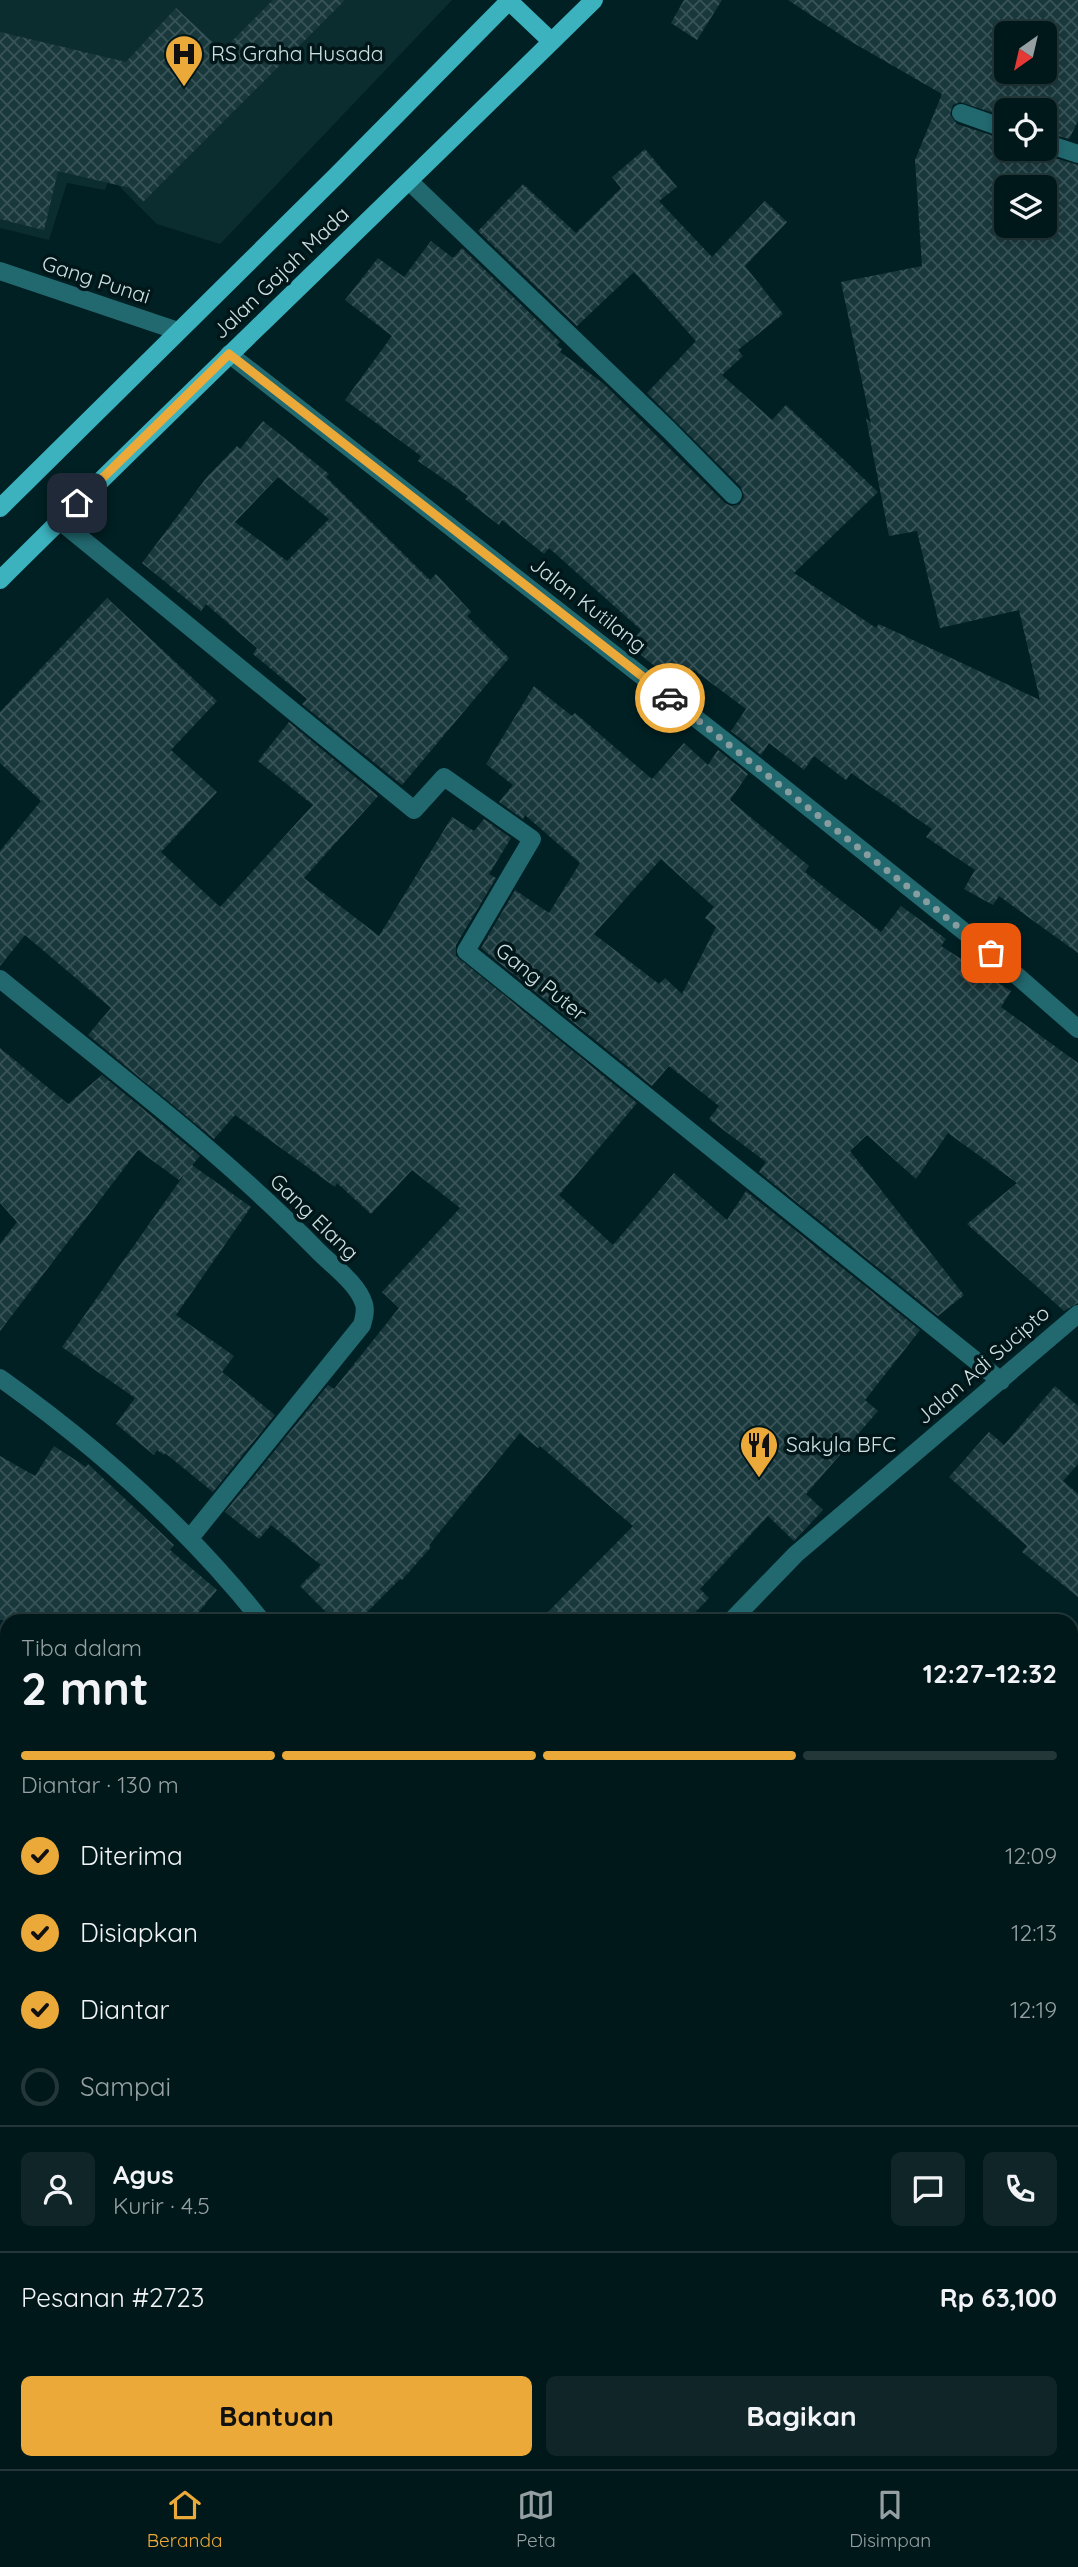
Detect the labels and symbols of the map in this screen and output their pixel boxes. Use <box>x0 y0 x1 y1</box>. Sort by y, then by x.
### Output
north arrow <box>994 21 1057 84</box>
hospital icon: RS Graha Husada <box>163 33 205 88</box>
place label: RS Graha Husada <box>211 40 383 66</box>
street label: Jalan Gajah Mada <box>207 201 354 344</box>
street label: Gang Punai <box>39 249 154 309</box>
pin <box>47 473 107 533</box>
street label: Jalan Kutilang <box>525 551 652 658</box>
courier <box>635 663 705 733</box>
pin <box>961 923 1021 983</box>
street label: Gang Puter <box>491 937 593 1026</box>
street label: Gang Elang <box>265 1168 364 1265</box>
street label: Jalan Adi Sucipto <box>910 1299 1054 1429</box>
restaurant icon: Sakyla BFC <box>738 1424 780 1479</box>
place label: Sakyla BFC <box>786 1431 896 1457</box>

